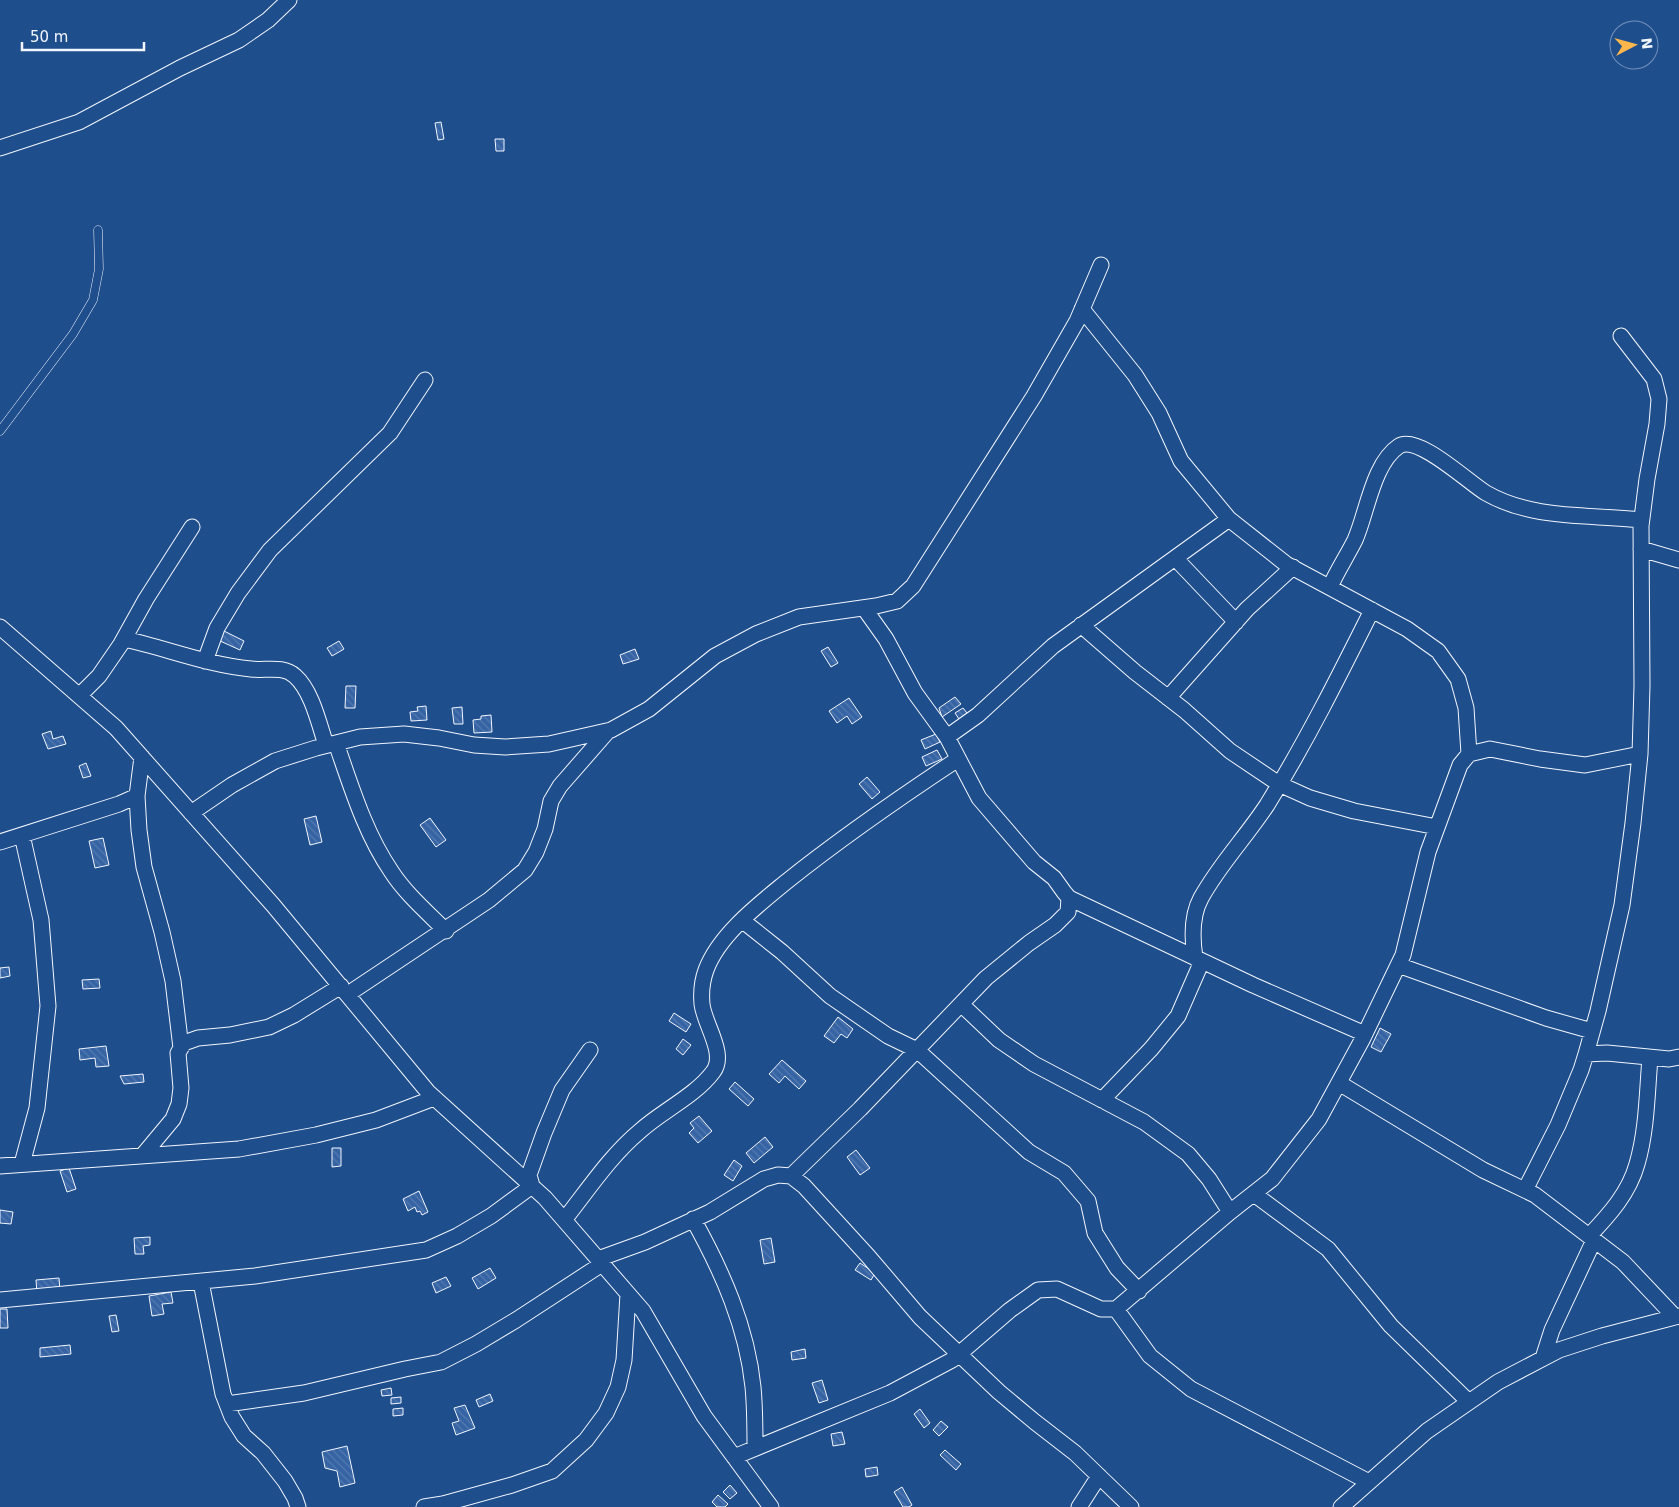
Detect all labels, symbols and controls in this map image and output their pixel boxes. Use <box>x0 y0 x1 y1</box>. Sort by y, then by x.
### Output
scale bar <box>22 20 145 52</box>
north arrow <box>1609 20 1659 70</box>
text: 50 m <box>30 28 68 46</box>
text: N <box>1638 37 1655 50</box>

